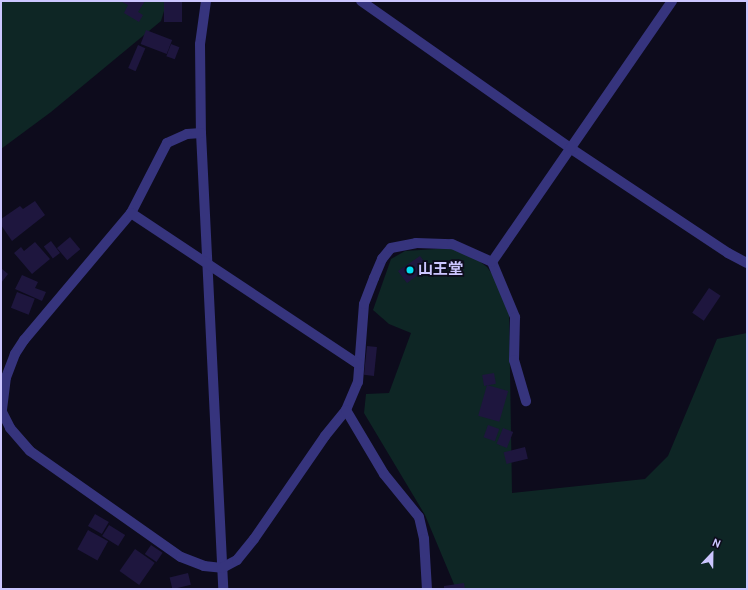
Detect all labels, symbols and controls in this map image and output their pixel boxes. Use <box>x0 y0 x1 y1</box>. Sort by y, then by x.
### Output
place label: 山王堂 <box>418 261 463 279</box>
marker: 山王堂 <box>405 265 415 275</box>
north arrow <box>692 534 732 574</box>
text: N <box>710 535 723 551</box>

